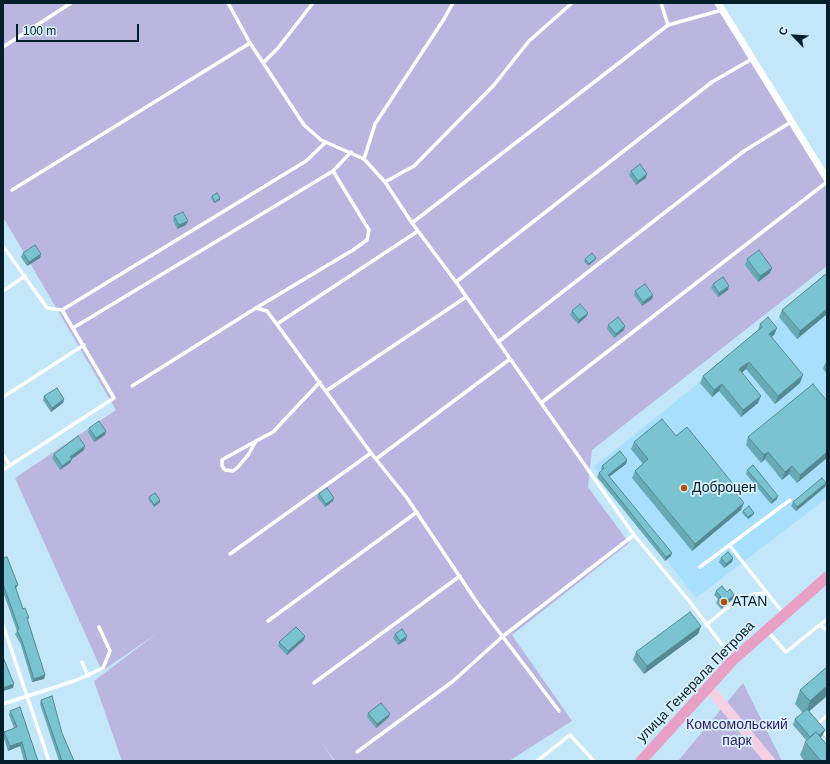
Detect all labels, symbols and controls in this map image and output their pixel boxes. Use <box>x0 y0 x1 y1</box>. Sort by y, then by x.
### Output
scale bar <box>18 16 141 42</box>
north arrow <box>774 16 814 56</box>
text: 100 m <box>23 24 56 38</box>
text: С <box>776 25 790 37</box>
place label: Доброцен <box>692 480 756 496</box>
marker: Доброцен <box>679 483 689 493</box>
place label: ATAN <box>732 594 767 610</box>
marker: ATAN <box>719 597 729 607</box>
street label: улица Генерала Петрова <box>634 618 758 746</box>
park label: Комсомольский парк <box>686 717 788 750</box>

